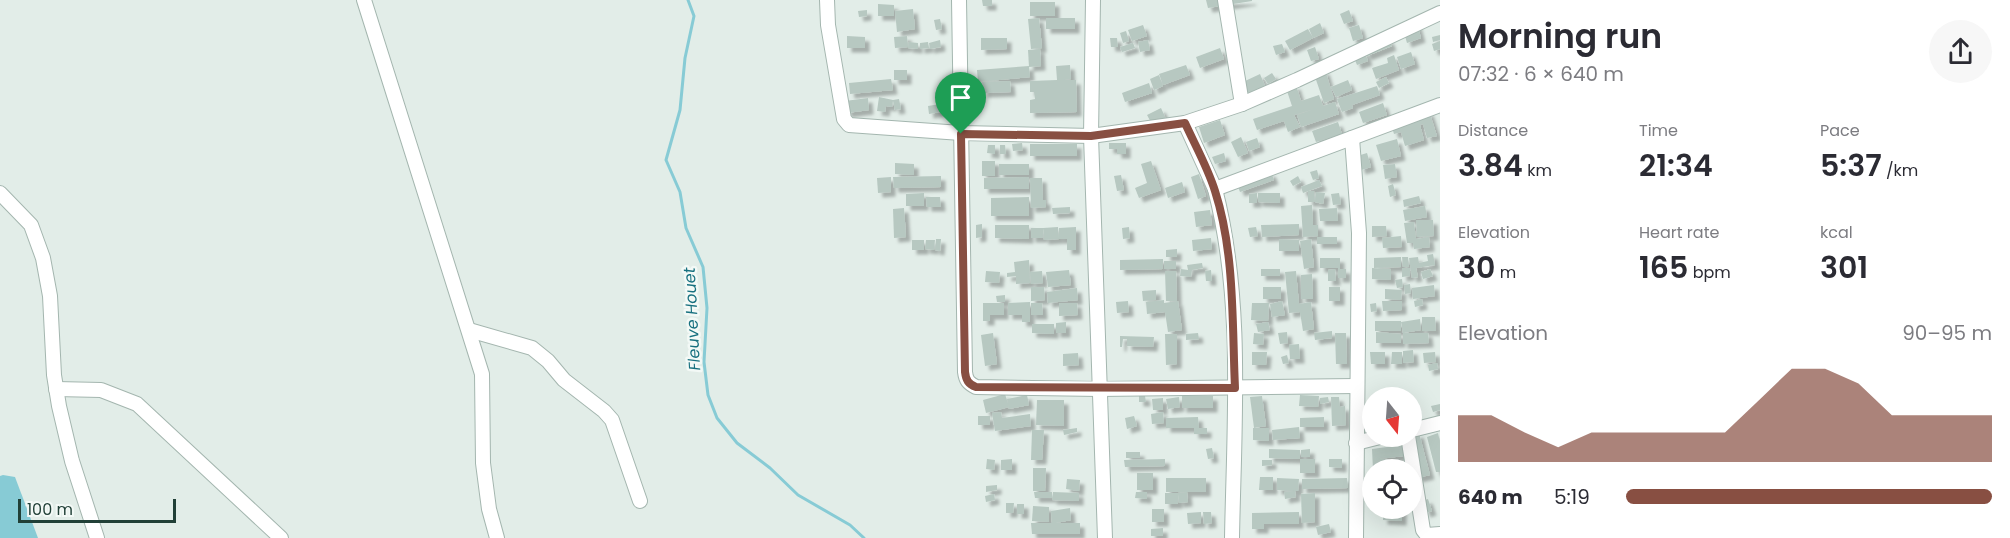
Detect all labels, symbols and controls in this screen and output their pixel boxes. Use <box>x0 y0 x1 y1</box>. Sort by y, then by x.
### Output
text: Morning run <box>1458 13 1662 60</box>
button: share <box>1929 20 1992 83</box>
text: 07:32 · 6 × 640 m <box>1458 60 1624 88</box>
pin <box>935 72 986 134</box>
icon: arrive <box>944 81 977 114</box>
text: Distance <box>1458 119 1528 142</box>
text: Time <box>1639 119 1678 142</box>
text: Pace <box>1820 119 1860 142</box>
text: 3.84 <box>1458 144 1523 187</box>
text: 21:34 <box>1639 144 1713 187</box>
text: 5:37 <box>1820 144 1882 187</box>
text: km <box>1523 159 1552 182</box>
text: /km <box>1882 159 1918 182</box>
text: Elevation <box>1458 221 1530 244</box>
text: Heart rate <box>1639 221 1719 244</box>
text: kcal <box>1820 221 1853 244</box>
text: 30 <box>1458 246 1495 289</box>
text: 165 <box>1639 246 1688 289</box>
text: 301 <box>1820 246 1868 289</box>
text: m <box>1495 261 1516 284</box>
text: bpm <box>1688 261 1731 284</box>
water label: Fleuve Houet <box>678 266 706 371</box>
text: Elevation <box>1458 319 1548 347</box>
text: 90–95 m <box>1902 319 1992 347</box>
north arrow <box>1362 387 1422 447</box>
map controls <box>1362 387 1422 519</box>
button: locate <box>1362 459 1422 519</box>
text: 640 m <box>1458 483 1523 511</box>
text: 5:19 <box>1554 483 1590 511</box>
scale bar <box>18 496 176 524</box>
text: 100 m <box>27 498 73 521</box>

